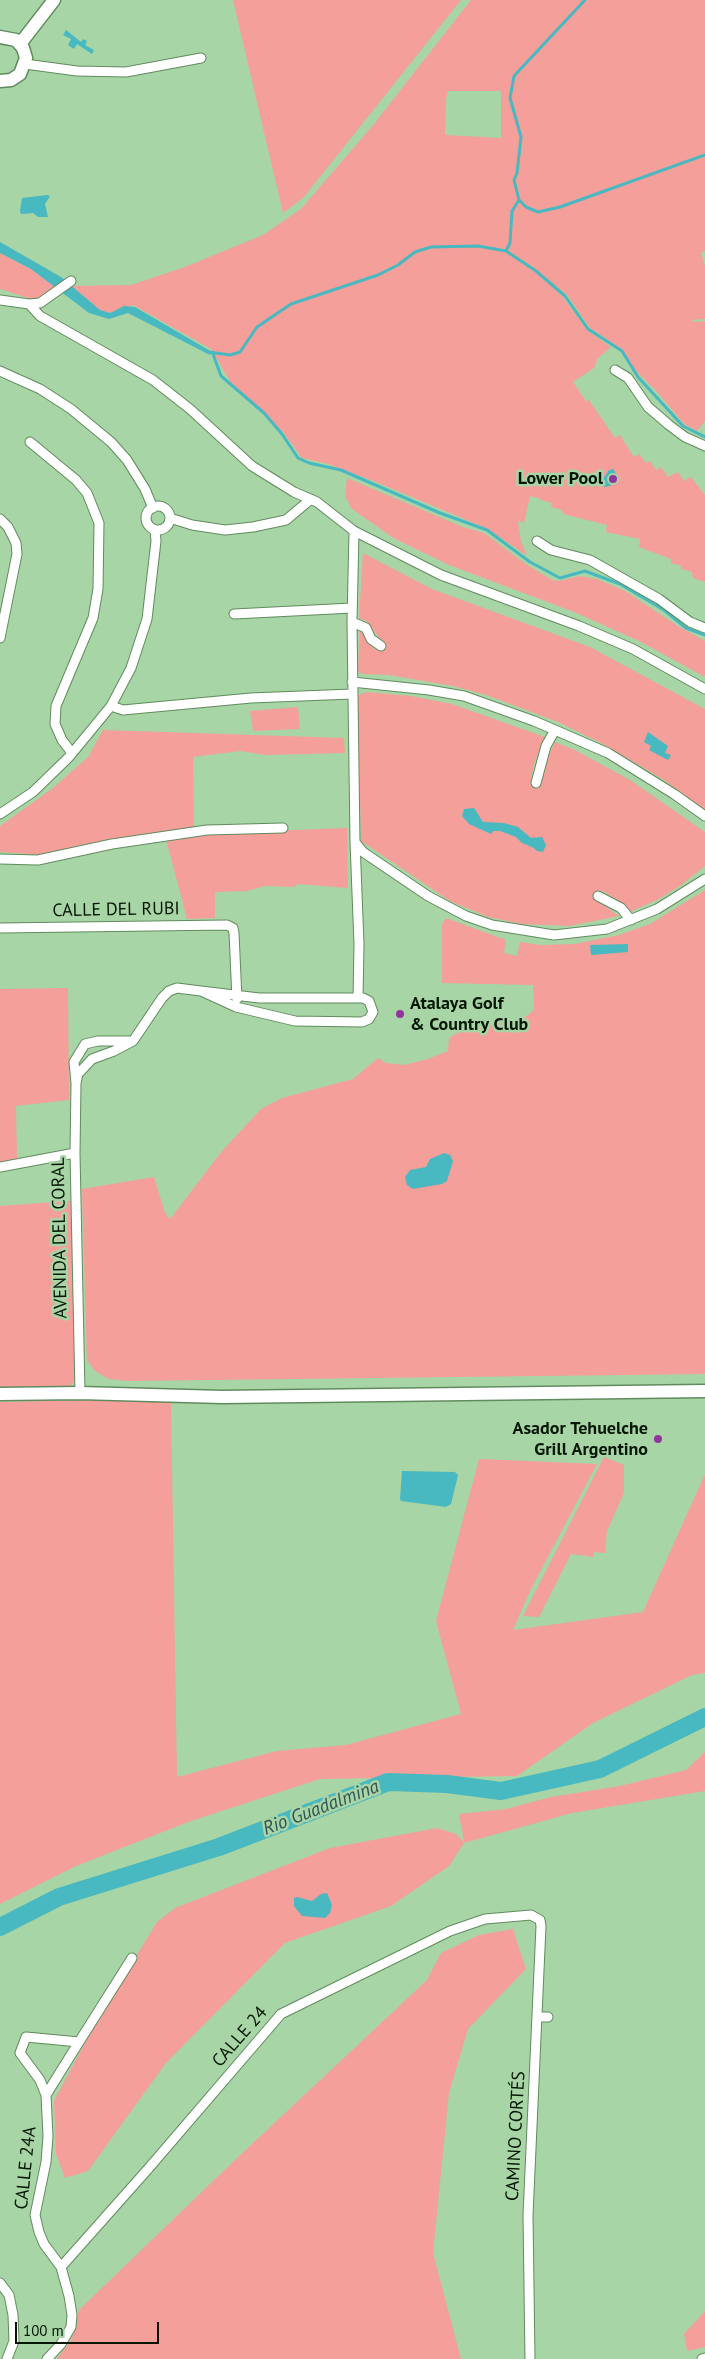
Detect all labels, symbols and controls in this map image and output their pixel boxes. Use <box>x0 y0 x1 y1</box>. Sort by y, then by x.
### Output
place label: Lower Pool <box>518 468 603 490</box>
marker: Lower Pool <box>607 473 619 485</box>
street label: CALLE DEL RUBI <box>52 898 180 922</box>
place label: Atalaya Golf & Country Club <box>410 993 528 1036</box>
marker: Atalaya Golf & Country Club <box>394 1008 406 1020</box>
street label: AVENIDA DEL CORAL <box>48 1157 72 1319</box>
place label: Asador Tehuelche Grill Argentino <box>513 1418 648 1460</box>
marker: Asador Tehuelche Grill Argentino <box>652 1433 664 1445</box>
water label: Rio Guadalmina <box>260 1775 382 1841</box>
street label: CALLE 24 <box>208 2002 272 2072</box>
street label: CAMINO CORTÉS <box>502 2071 530 2201</box>
street label: CALLE 24A <box>11 2125 41 2211</box>
scale bar <box>18 2312 161 2344</box>
text: 100 m <box>23 2321 64 2340</box>

